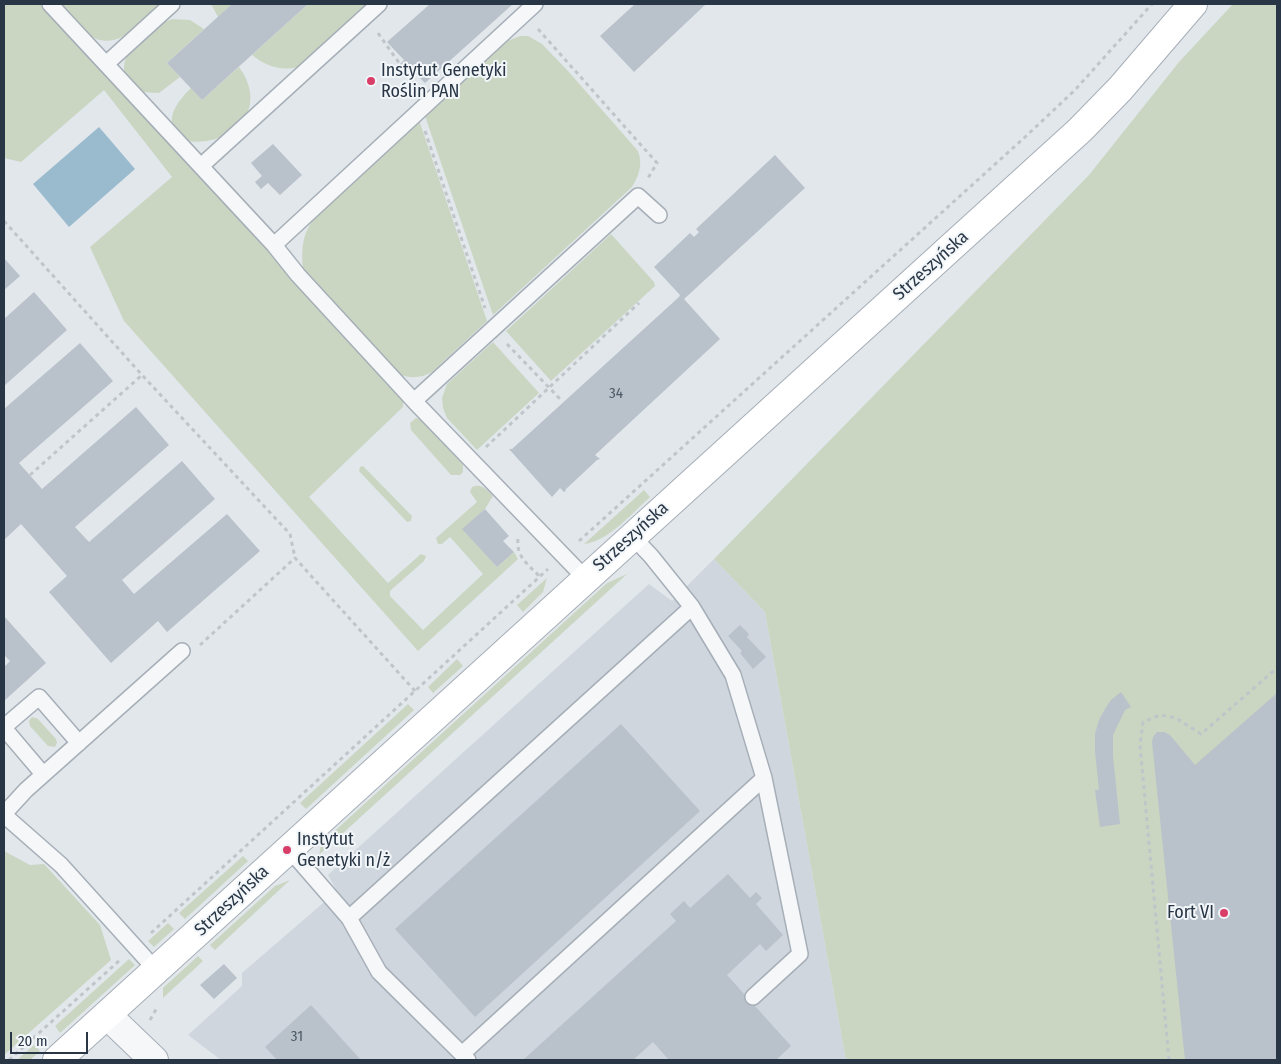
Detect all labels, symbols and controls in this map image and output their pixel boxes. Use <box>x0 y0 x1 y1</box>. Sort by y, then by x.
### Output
place label: Instytut Genetyki Roślin PAN <box>381 60 507 102</box>
marker: Instytut Genetyki Roślin PAN <box>365 75 377 87</box>
street label: Strzeszyńska <box>889 227 973 305</box>
house number: 34 <box>609 385 623 403</box>
street label: Strzeszyńska <box>589 498 673 576</box>
place label: Instytut Genetyki n/ż <box>297 829 390 872</box>
marker: Instytut Genetyki n/ż <box>281 844 293 856</box>
street label: Strzeszyńska <box>190 861 274 941</box>
place label: Fort VI <box>1167 902 1214 924</box>
marker: Fort VI <box>1218 907 1230 919</box>
scale bar <box>12 1022 90 1054</box>
house number: 31 <box>291 1028 303 1046</box>
text: 20 m <box>18 1032 48 1050</box>

